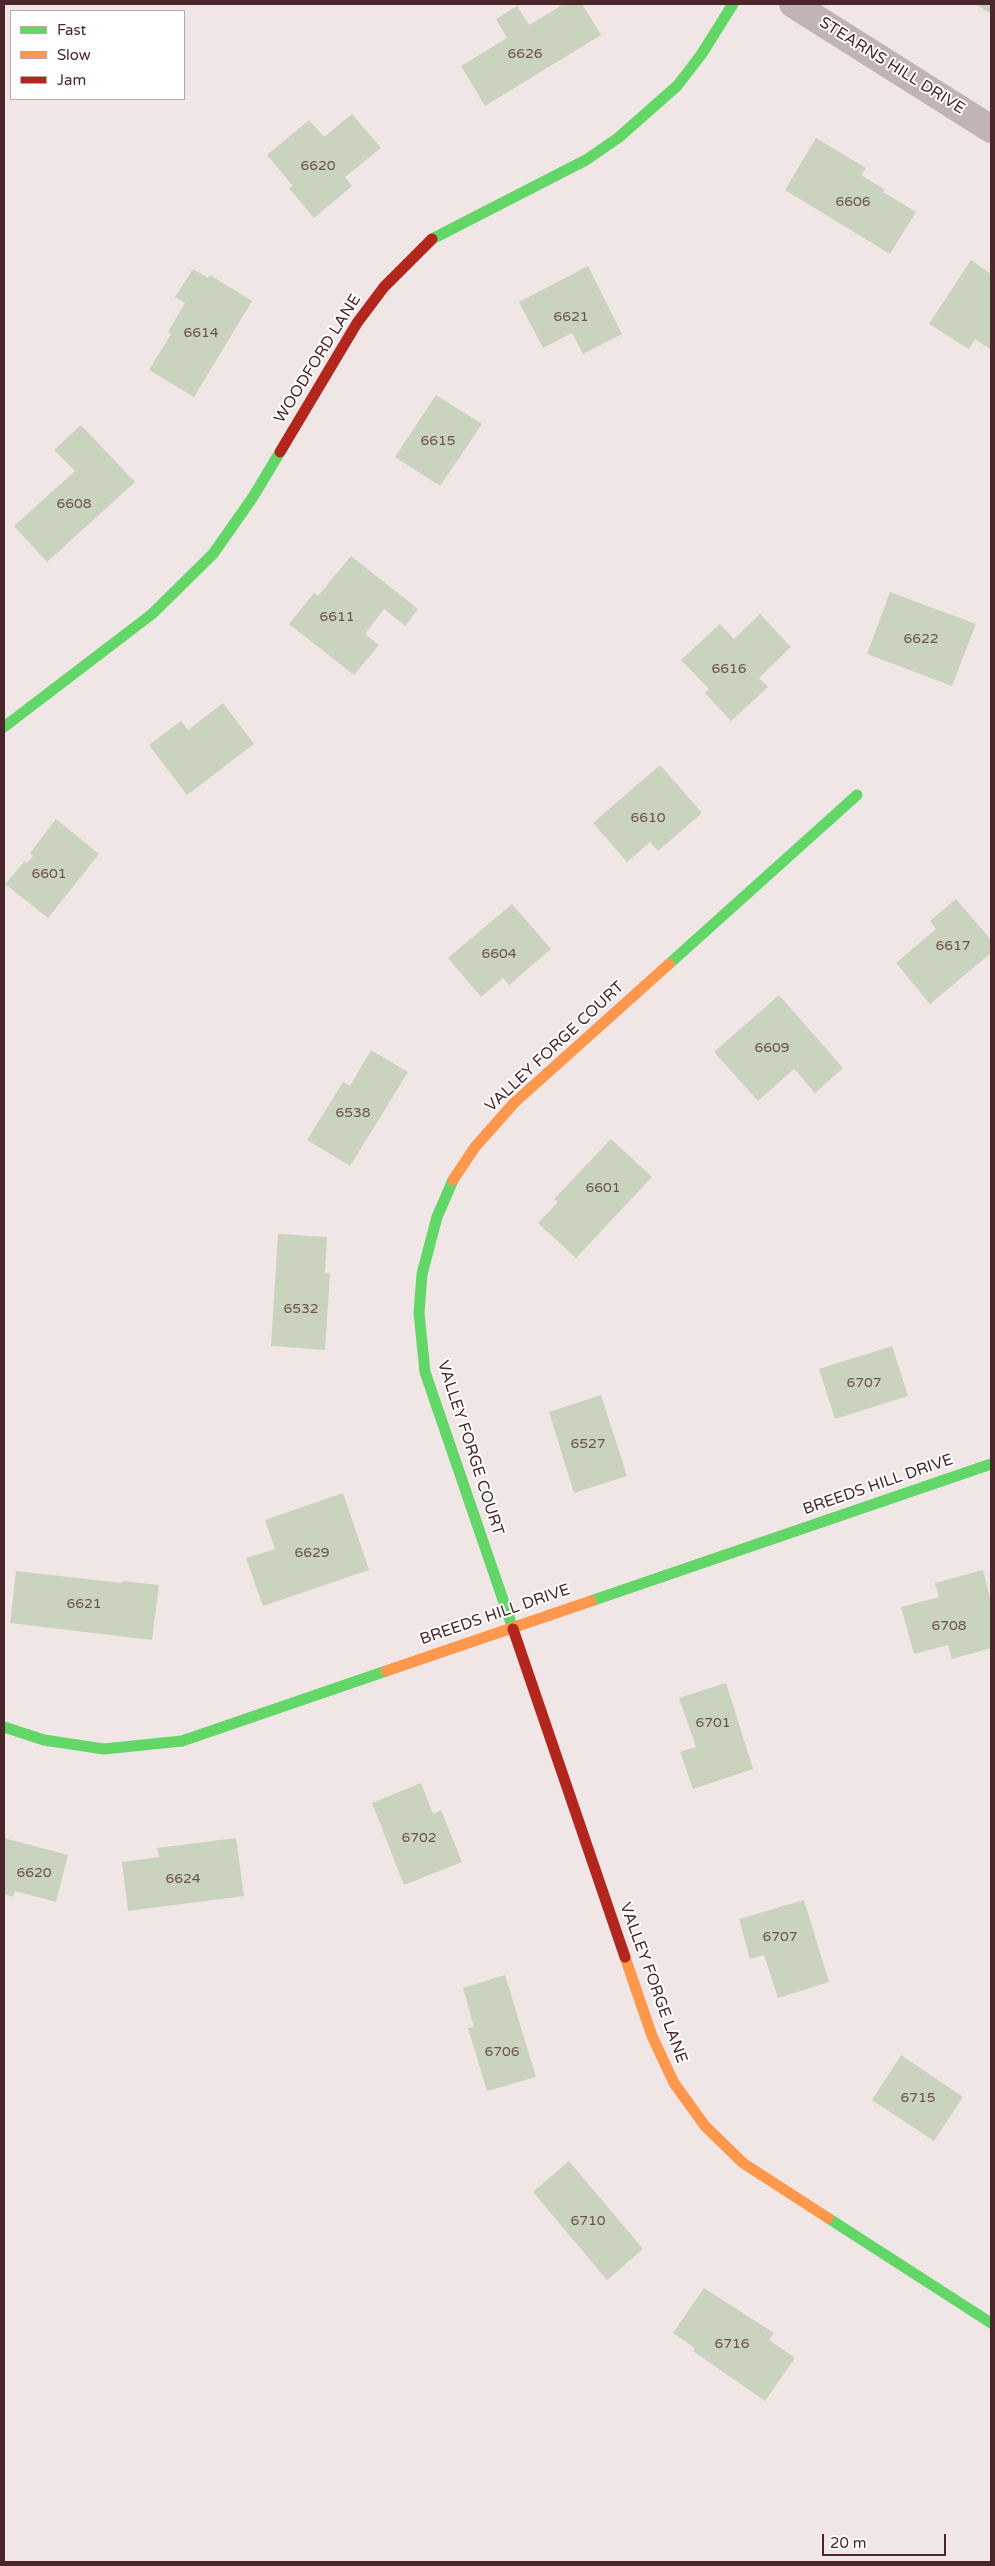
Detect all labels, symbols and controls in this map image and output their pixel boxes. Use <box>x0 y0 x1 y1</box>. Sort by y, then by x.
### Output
legend <box>10 10 185 100</box>
street label: STEARNS HILL DRIVE <box>816 13 968 119</box>
text: Fast <box>57 21 86 39</box>
text: Slow <box>57 46 91 64</box>
house number: 6626 <box>507 46 543 62</box>
text: Jam <box>57 71 86 89</box>
house number: 6620 <box>300 158 336 174</box>
house number: 6606 <box>835 194 871 210</box>
street label: WOODFORD LANE <box>271 291 365 427</box>
house number: 6621 <box>553 309 589 325</box>
house number: 6614 <box>183 325 219 341</box>
house number: 6615 <box>420 433 456 449</box>
house number: 6608 <box>56 496 92 512</box>
house number: 6611 <box>319 609 355 625</box>
house number: 6622 <box>903 631 939 647</box>
house number: 6616 <box>711 661 747 677</box>
house number: 6610 <box>630 810 666 826</box>
house number: 6601 <box>31 866 67 882</box>
house number: 6617 <box>935 938 971 954</box>
house number: 6604 <box>481 946 517 962</box>
street label: VALLEY FORGE COURT <box>482 978 628 1116</box>
house number: 6609 <box>754 1040 790 1056</box>
house number: 6538 <box>335 1105 371 1121</box>
house number: 6601 <box>585 1180 621 1196</box>
house number: 6532 <box>283 1301 319 1317</box>
street label: VALLEY FORGE COURT <box>433 1358 507 1538</box>
house number: 6707 <box>846 1375 882 1391</box>
house number: 6527 <box>570 1436 606 1452</box>
street label: BREEDS HILL DRIVE <box>800 1450 956 1520</box>
house number: 6629 <box>294 1545 330 1561</box>
street label: BREEDS HILL DRIVE <box>417 1580 573 1650</box>
house number: 6621 <box>66 1596 102 1612</box>
house number: 6708 <box>931 1618 967 1634</box>
house number: 6701 <box>695 1715 731 1731</box>
house number: 6702 <box>401 1830 437 1846</box>
house number: 6620 <box>16 1865 52 1881</box>
house number: 6624 <box>165 1871 201 1887</box>
street label: VALLEY FORGE LANE <box>615 1900 691 2066</box>
house number: 6707 <box>762 1929 798 1945</box>
house number: 6706 <box>484 2044 520 2060</box>
house number: 6715 <box>900 2090 936 2106</box>
house number: 6710 <box>570 2213 606 2229</box>
house number: 6716 <box>714 2336 750 2352</box>
scale bar <box>825 2524 949 2556</box>
text: 20 m <box>830 2534 867 2552</box>

